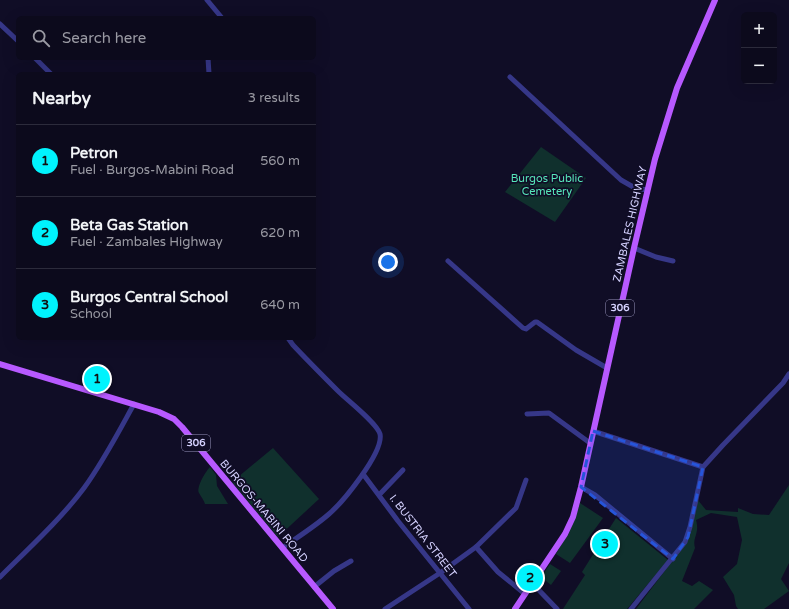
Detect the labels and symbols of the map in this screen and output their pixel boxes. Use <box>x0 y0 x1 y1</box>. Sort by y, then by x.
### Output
street label: ZAMBALES HIGHWAY <box>610 165 650 283</box>
park label: Burgos Public Cemetery <box>511 172 583 198</box>
your location <box>378 252 398 272</box>
road number: 306 <box>606 300 634 316</box>
pin: 1 <box>84 364 110 394</box>
road number: 306 <box>182 435 210 451</box>
street label: BURGOS-MABINI ROAD <box>217 457 311 565</box>
street label: I. BUSTRIA STREET <box>387 492 460 580</box>
pin: 3 <box>592 529 618 559</box>
pin: 2 <box>517 563 543 593</box>

